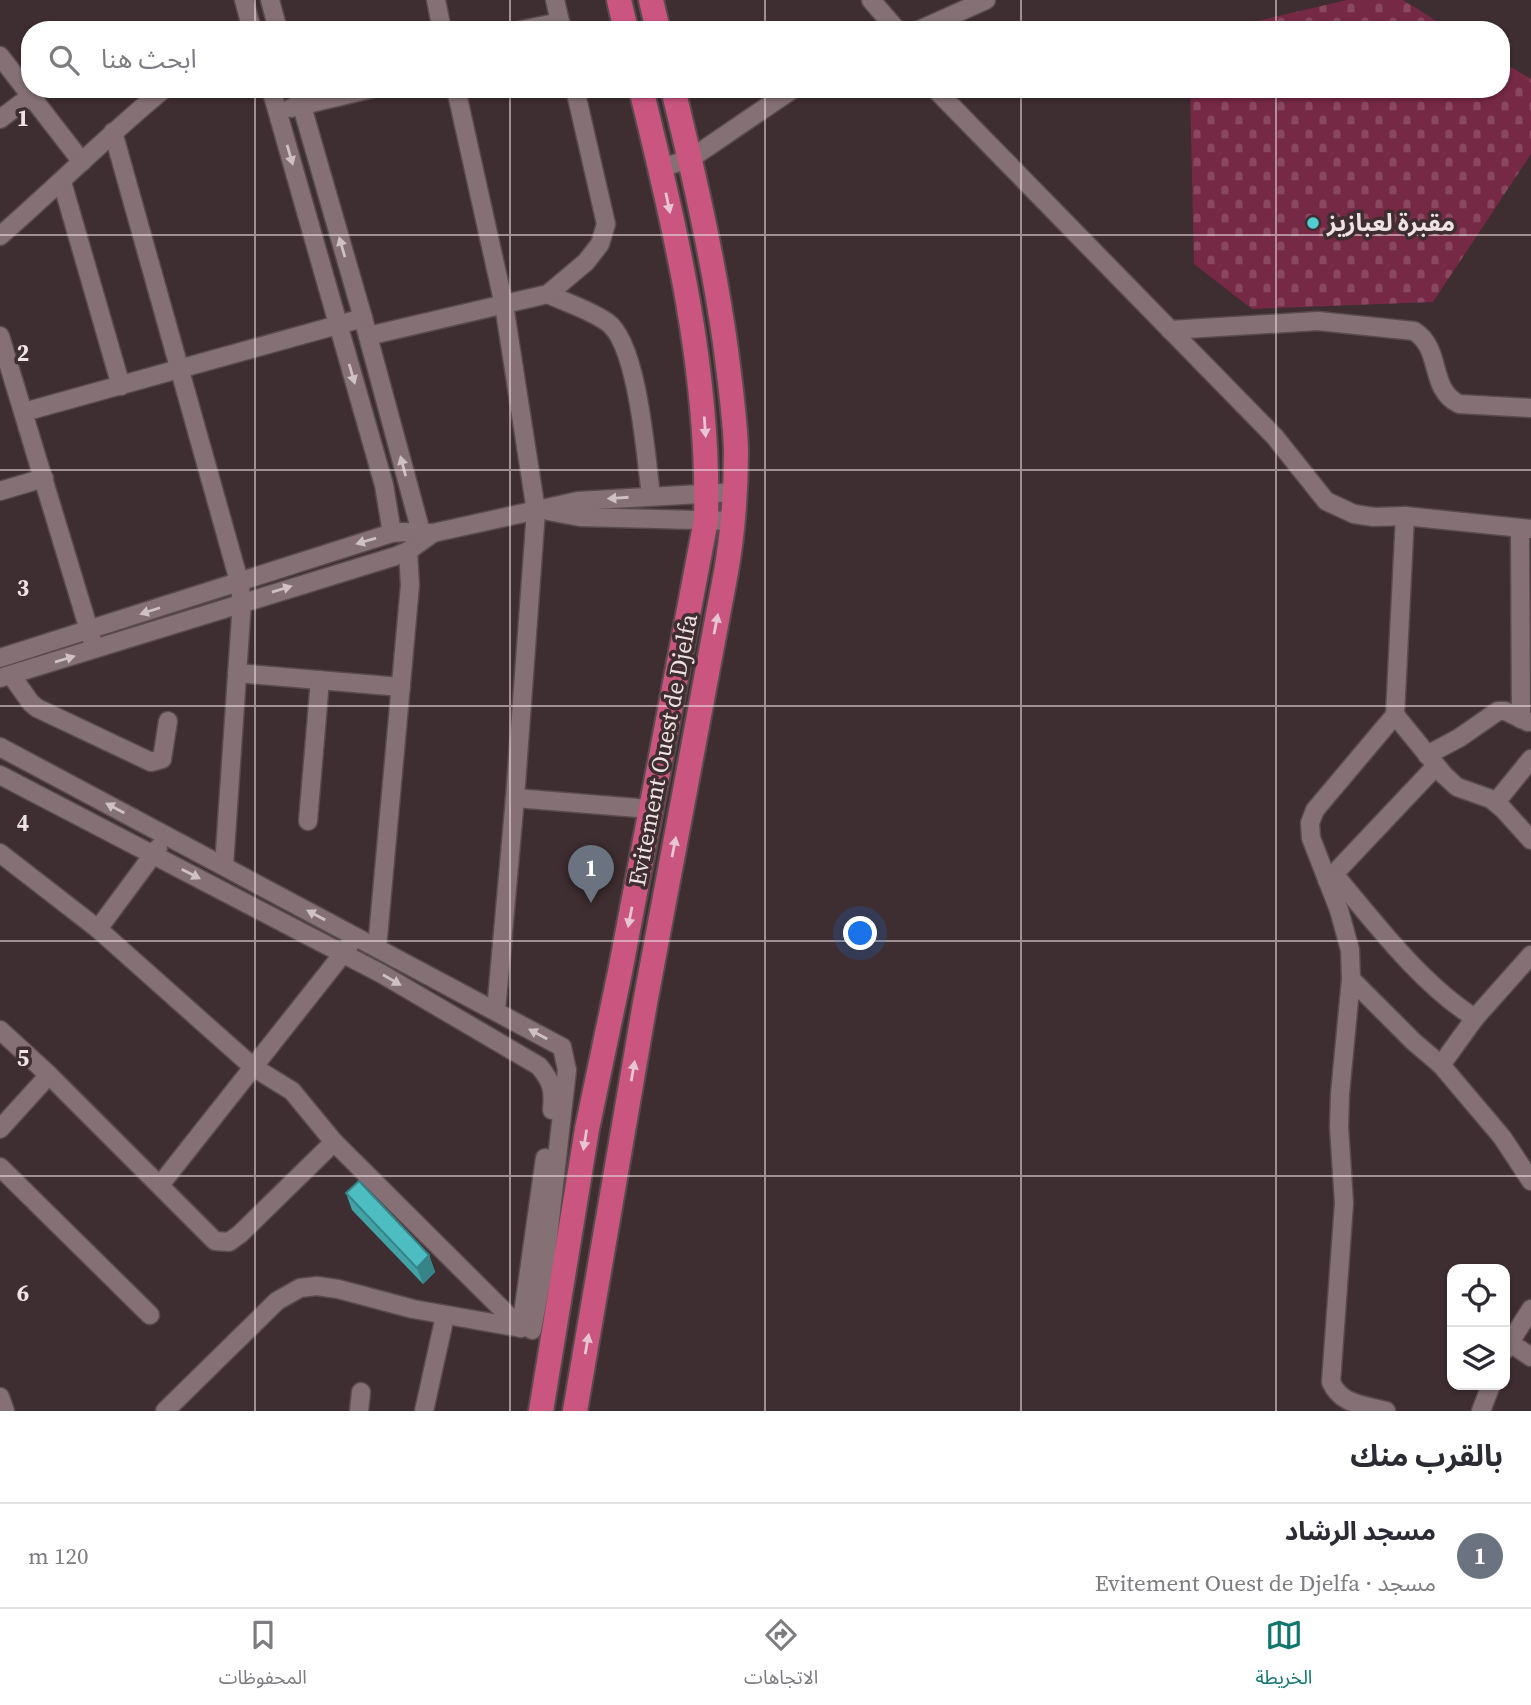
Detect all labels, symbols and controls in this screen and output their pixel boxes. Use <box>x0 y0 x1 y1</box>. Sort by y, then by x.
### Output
search box <box>21 21 1510 98</box>
icon: search <box>45 41 83 79</box>
text: ابحث هنا <box>101 41 197 77</box>
text: 1 <box>17 102 29 134</box>
one-way arrow <box>285 145 295 166</box>
one-way arrow <box>663 192 674 214</box>
place label: مقبرة لعبازيز <box>1326 206 1455 239</box>
marker: مقبرة لعبازيز <box>1305 215 1321 231</box>
one-way arrow <box>337 236 347 257</box>
text: 2 <box>17 337 29 369</box>
one-way arrow <box>347 363 357 384</box>
one-way arrow <box>700 417 711 439</box>
one-way arrow <box>397 455 408 477</box>
one-way arrow <box>607 493 629 504</box>
one-way arrow <box>356 536 377 546</box>
text: 3 <box>17 572 29 604</box>
one-way arrow <box>272 584 293 594</box>
one-way arrow <box>139 606 160 616</box>
street label: Evitement Ouest de Djelfa <box>620 610 705 889</box>
one-way arrow <box>711 613 722 635</box>
one-way arrow <box>55 653 76 663</box>
one-way arrow <box>106 802 125 814</box>
text: 4 <box>17 807 29 839</box>
one-way arrow <box>669 836 680 858</box>
pin: 1 <box>568 845 614 903</box>
one-way arrow <box>181 869 201 880</box>
one-way arrow <box>624 906 635 928</box>
one-way arrow <box>306 910 326 921</box>
your location <box>843 916 877 950</box>
one-way arrow <box>383 974 402 986</box>
one-way arrow <box>529 1028 548 1040</box>
text: 5 <box>17 1042 29 1074</box>
one-way arrow <box>628 1060 639 1082</box>
one-way arrow <box>579 1129 590 1151</box>
map controls <box>1447 1264 1510 1390</box>
button: locate <box>1447 1264 1510 1327</box>
text: 6 <box>17 1277 29 1309</box>
button: layers <box>1447 1327 1510 1390</box>
one-way arrow <box>582 1333 593 1355</box>
text: بالقرب منك <box>1350 1435 1503 1476</box>
text: مسجد الرشاد <box>1285 1513 1436 1549</box>
text: 120 m <box>28 1540 89 1572</box>
text: 1 <box>1474 1540 1486 1572</box>
text: مسجد · Evitement Ouest de Djelfa <box>1095 1567 1436 1599</box>
tab: المحفوظات <box>219 1616 307 1698</box>
tab: الاتجاهات <box>744 1616 818 1698</box>
tab: الخريطة <box>1255 1616 1312 1698</box>

